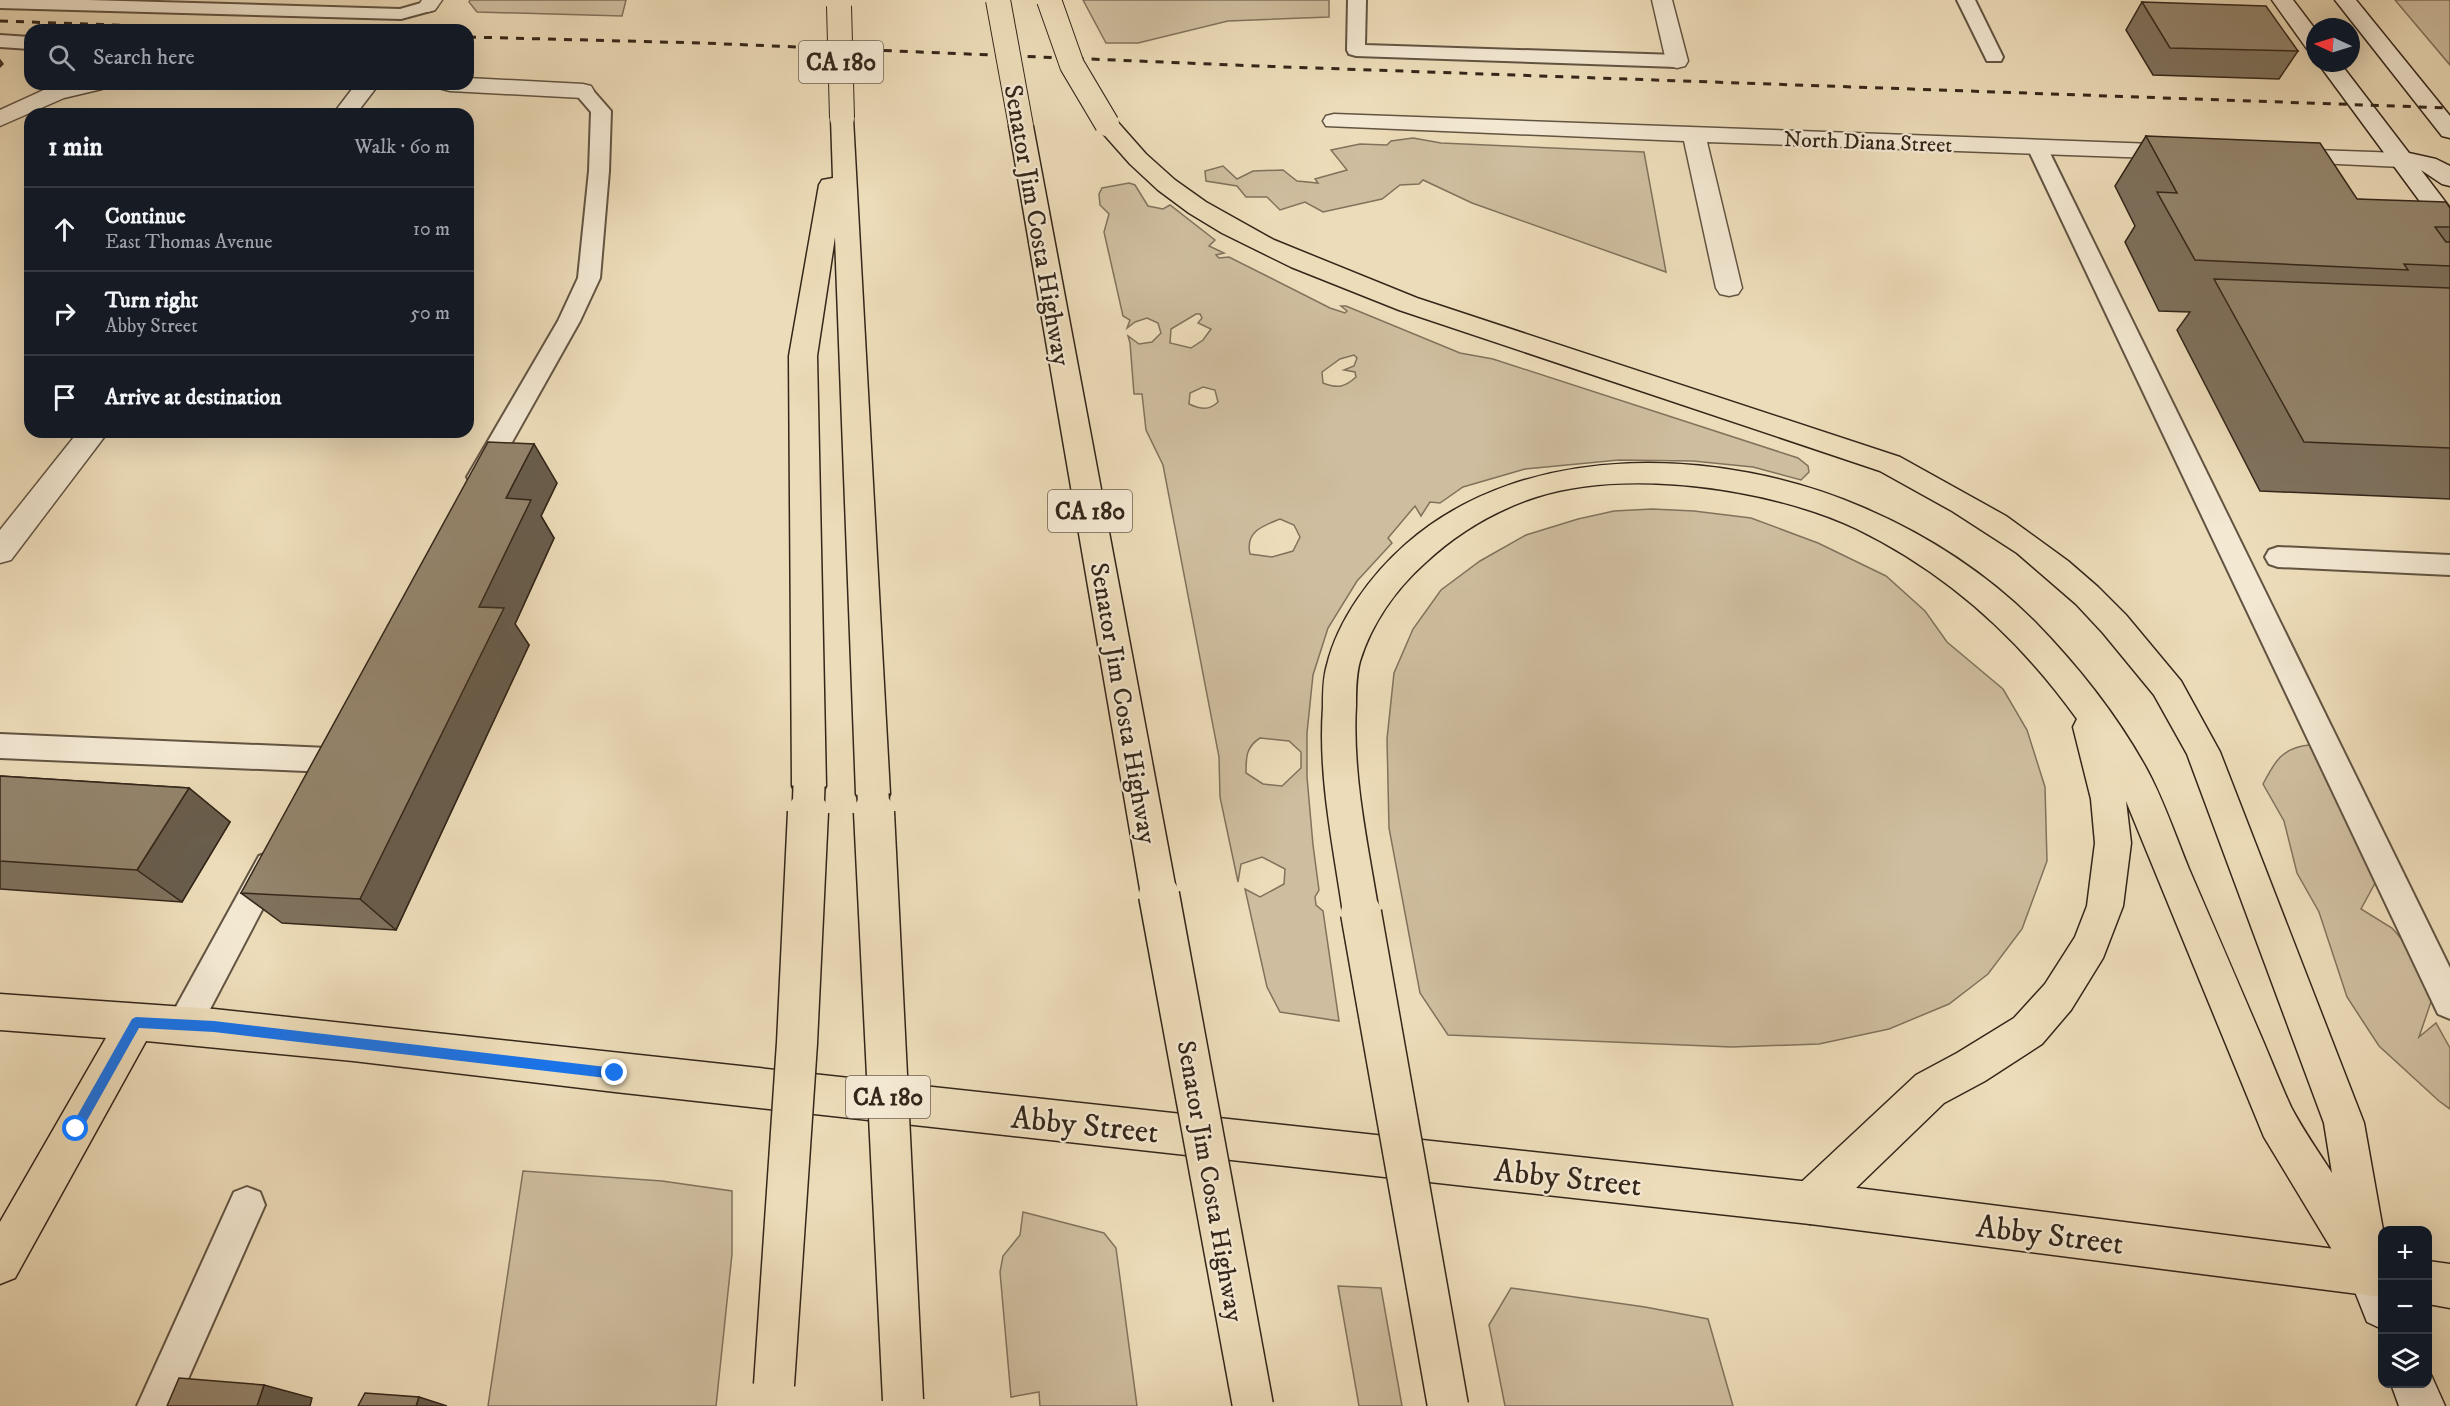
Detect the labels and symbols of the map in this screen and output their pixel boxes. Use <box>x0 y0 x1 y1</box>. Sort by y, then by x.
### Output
north arrow <box>2306 18 2360 72</box>
road number: CA 180 <box>799 41 883 83</box>
street label: Senator Jim Costa Highway <box>996 82 1078 369</box>
street label: North Diana Street <box>1783 126 1953 159</box>
road number: CA 180 <box>1048 490 1132 532</box>
street label: Senator Jim Costa Highway <box>1082 560 1164 847</box>
street label: Senator Jim Costa Highway <box>1169 1038 1251 1325</box>
route end <box>601 1059 627 1085</box>
road number: CA 180 <box>846 1076 930 1118</box>
street label: Abby Street <box>1009 1098 1161 1154</box>
route start <box>62 1115 88 1141</box>
street label: Abby Street <box>1492 1151 1644 1207</box>
street label: Abby Street <box>1974 1207 2126 1265</box>

